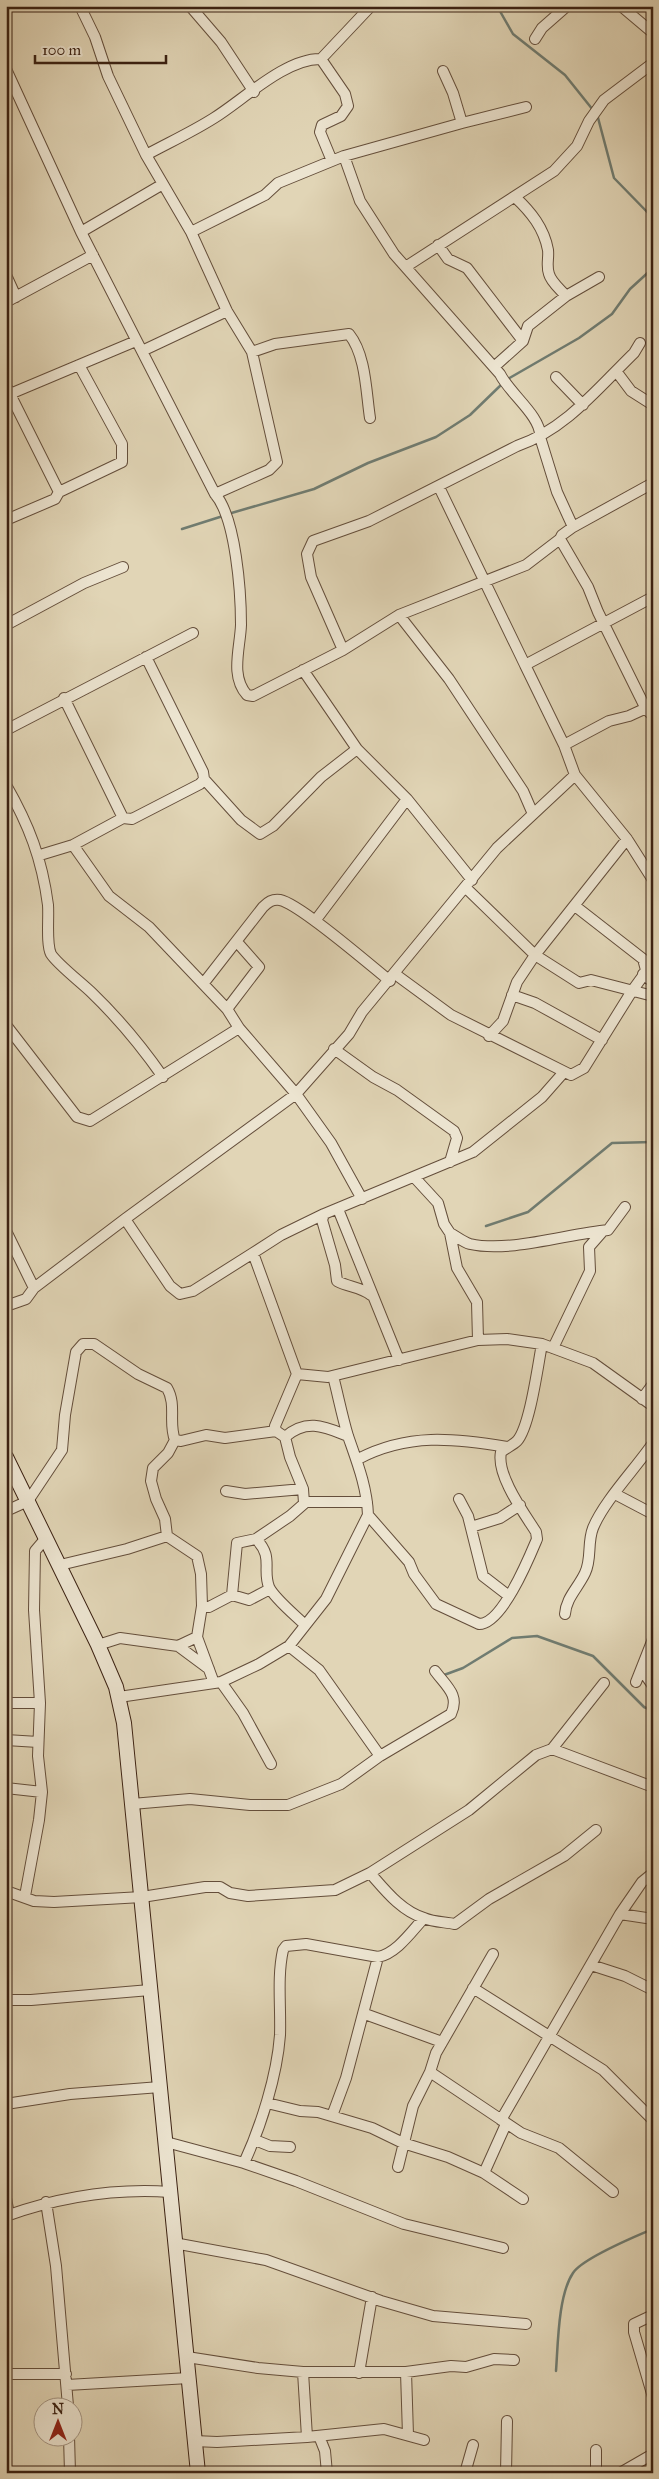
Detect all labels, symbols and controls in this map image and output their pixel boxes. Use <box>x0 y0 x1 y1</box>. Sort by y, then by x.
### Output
scale bar <box>35 32 166 64</box>
text: 100 m <box>42 41 82 59</box>
north arrow <box>32 2396 82 2446</box>
text: N <box>52 2401 64 2418</box>

